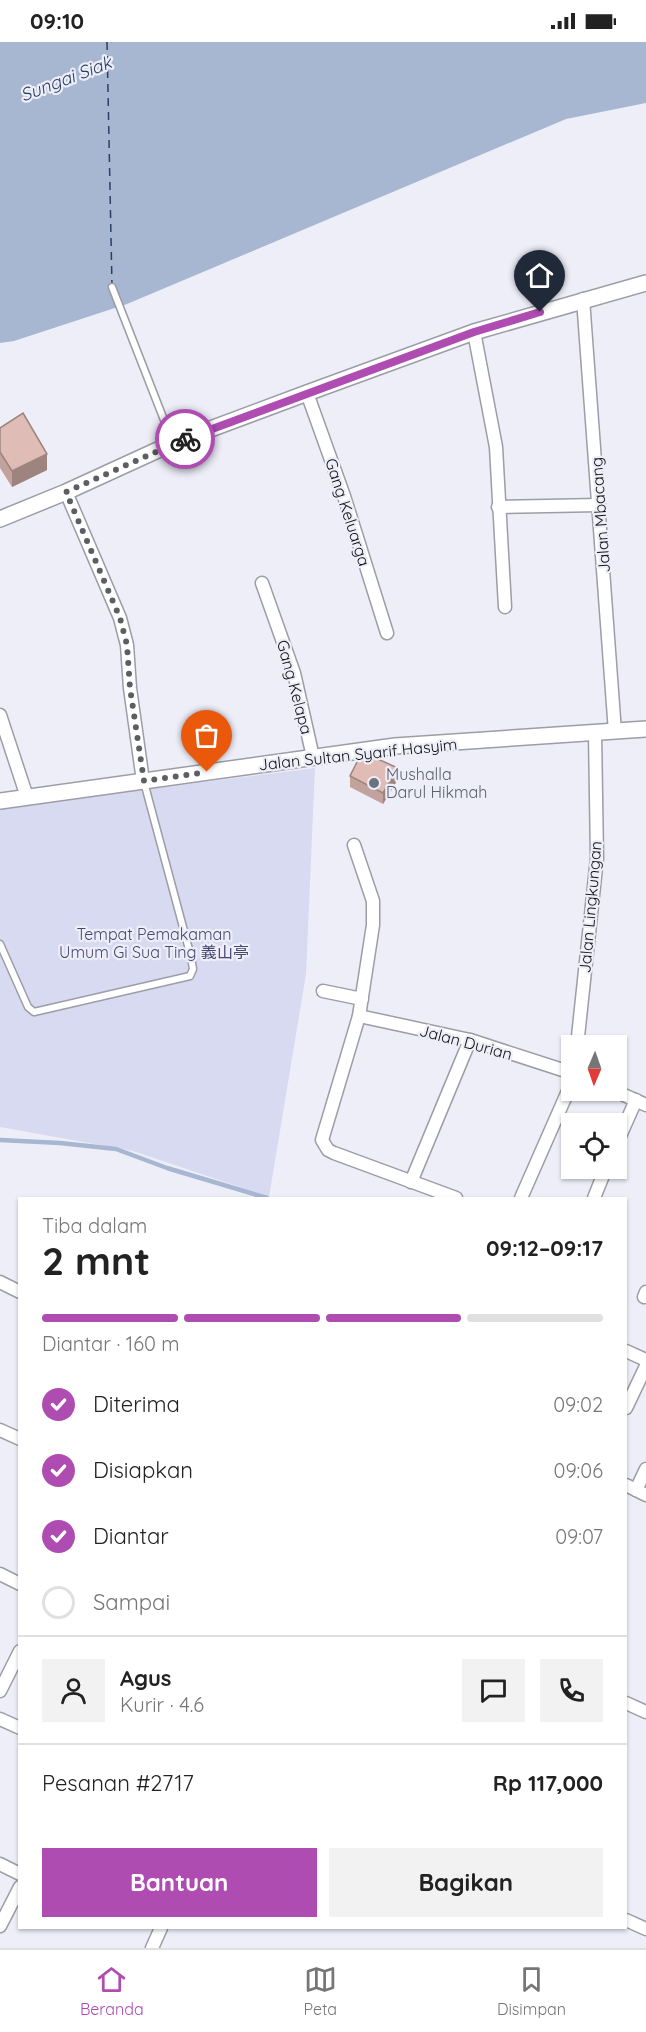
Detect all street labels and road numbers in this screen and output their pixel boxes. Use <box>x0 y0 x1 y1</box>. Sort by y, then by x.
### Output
street label: Gang Keluarga <box>321 456 375 568</box>
street label: Jalan Mbacang <box>586 457 614 573</box>
street label: Gang Kelapa <box>273 638 317 736</box>
street label: Jalan Sultan Syarif Hasyim <box>258 734 458 774</box>
street label: Jalan Lingkungan <box>574 840 606 974</box>
street label: Jalan Durian <box>418 1020 514 1064</box>

